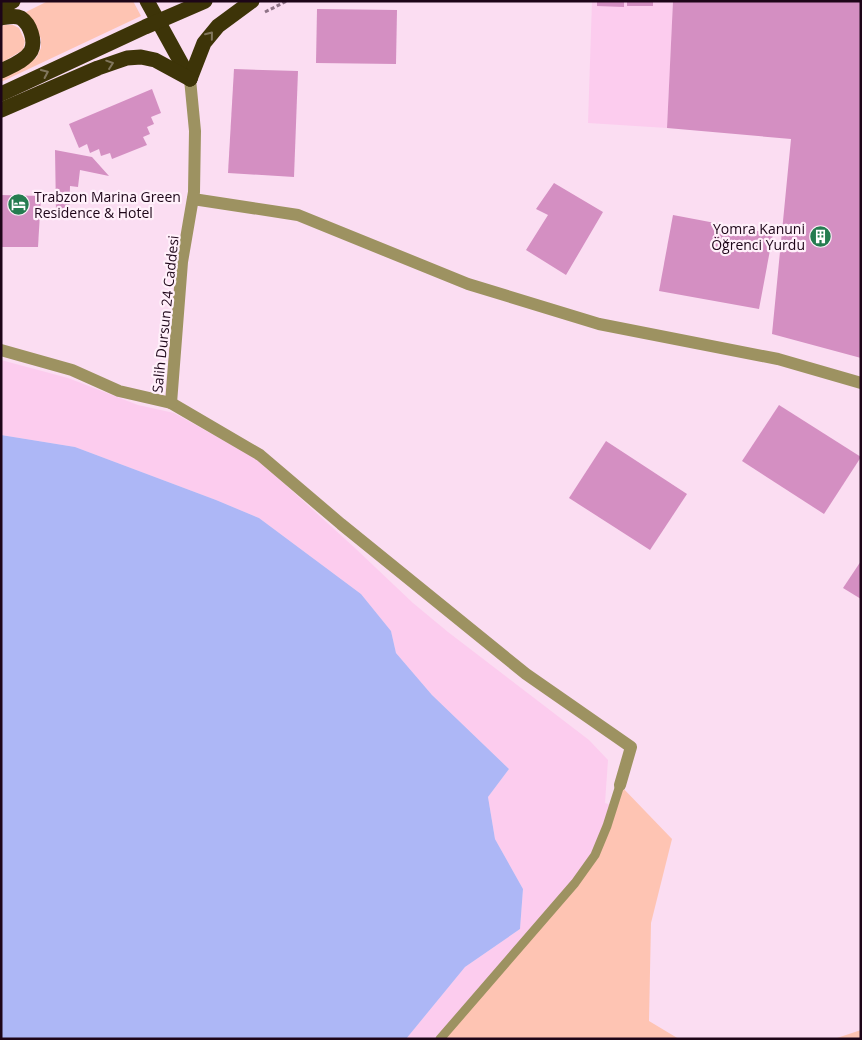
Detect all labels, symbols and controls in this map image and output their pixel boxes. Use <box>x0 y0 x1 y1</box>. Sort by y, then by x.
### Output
one-way arrow <box>205 32 213 41</box>
one-way arrow <box>106 60 114 70</box>
one-way arrow <box>40 69 49 79</box>
place label: Trabzon Marina Green Residence & Hotel <box>34 187 181 222</box>
hotel icon: Trabzon Marina Green Residence & Hotel <box>6 192 30 216</box>
place label: Yomra Kanuni Öğrenci Yurdu <box>711 219 805 254</box>
building icon: Yomra Kanuni Öğrenci Yurdu <box>809 224 833 248</box>
street label: Salih Dursun 24 Caddesi <box>147 234 183 394</box>

